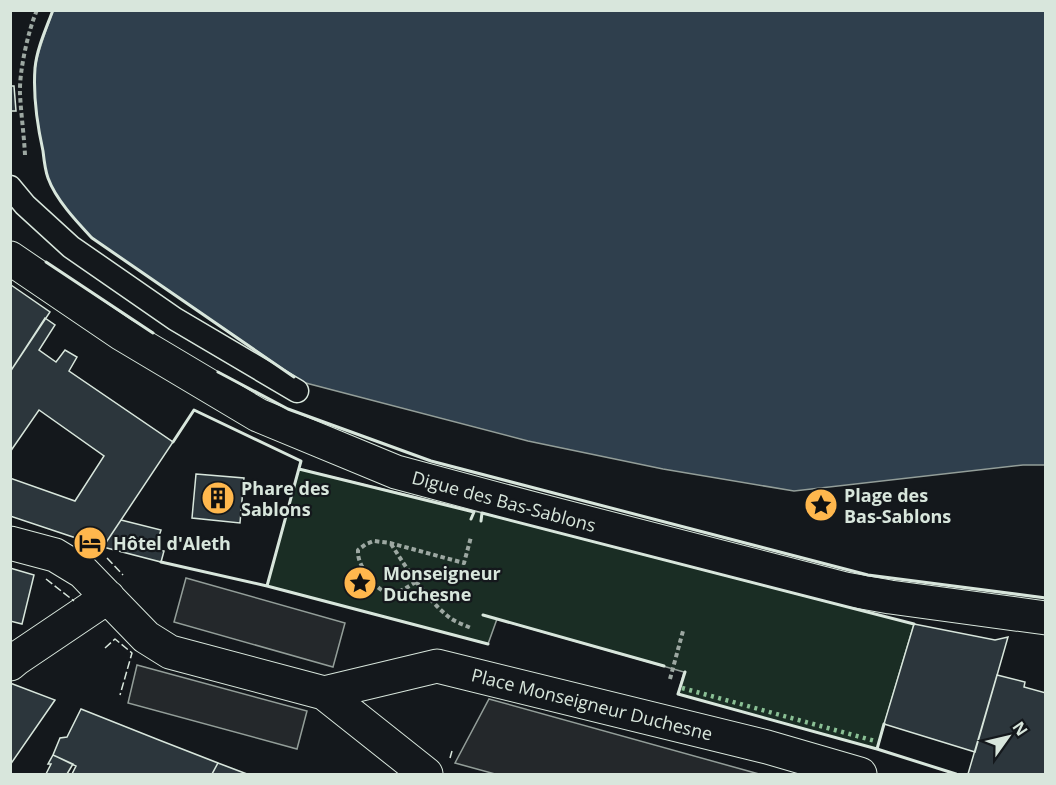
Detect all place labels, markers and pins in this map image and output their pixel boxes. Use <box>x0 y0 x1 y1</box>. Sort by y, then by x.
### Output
place label: Phare des Sablons <box>241 476 330 521</box>
building icon: Phare des Sablons <box>200 480 236 516</box>
place label: Plage des Bas-Sablons <box>844 483 951 528</box>
place icon: Plage des Bas-Sablons <box>803 487 839 523</box>
hotel icon: Hôtel d'Aleth <box>72 525 108 561</box>
place label: Hôtel d'Aleth <box>113 531 231 555</box>
place label: Monseigneur Duchesne <box>383 561 501 606</box>
place icon: Monseigneur Duchesne <box>342 565 378 601</box>

